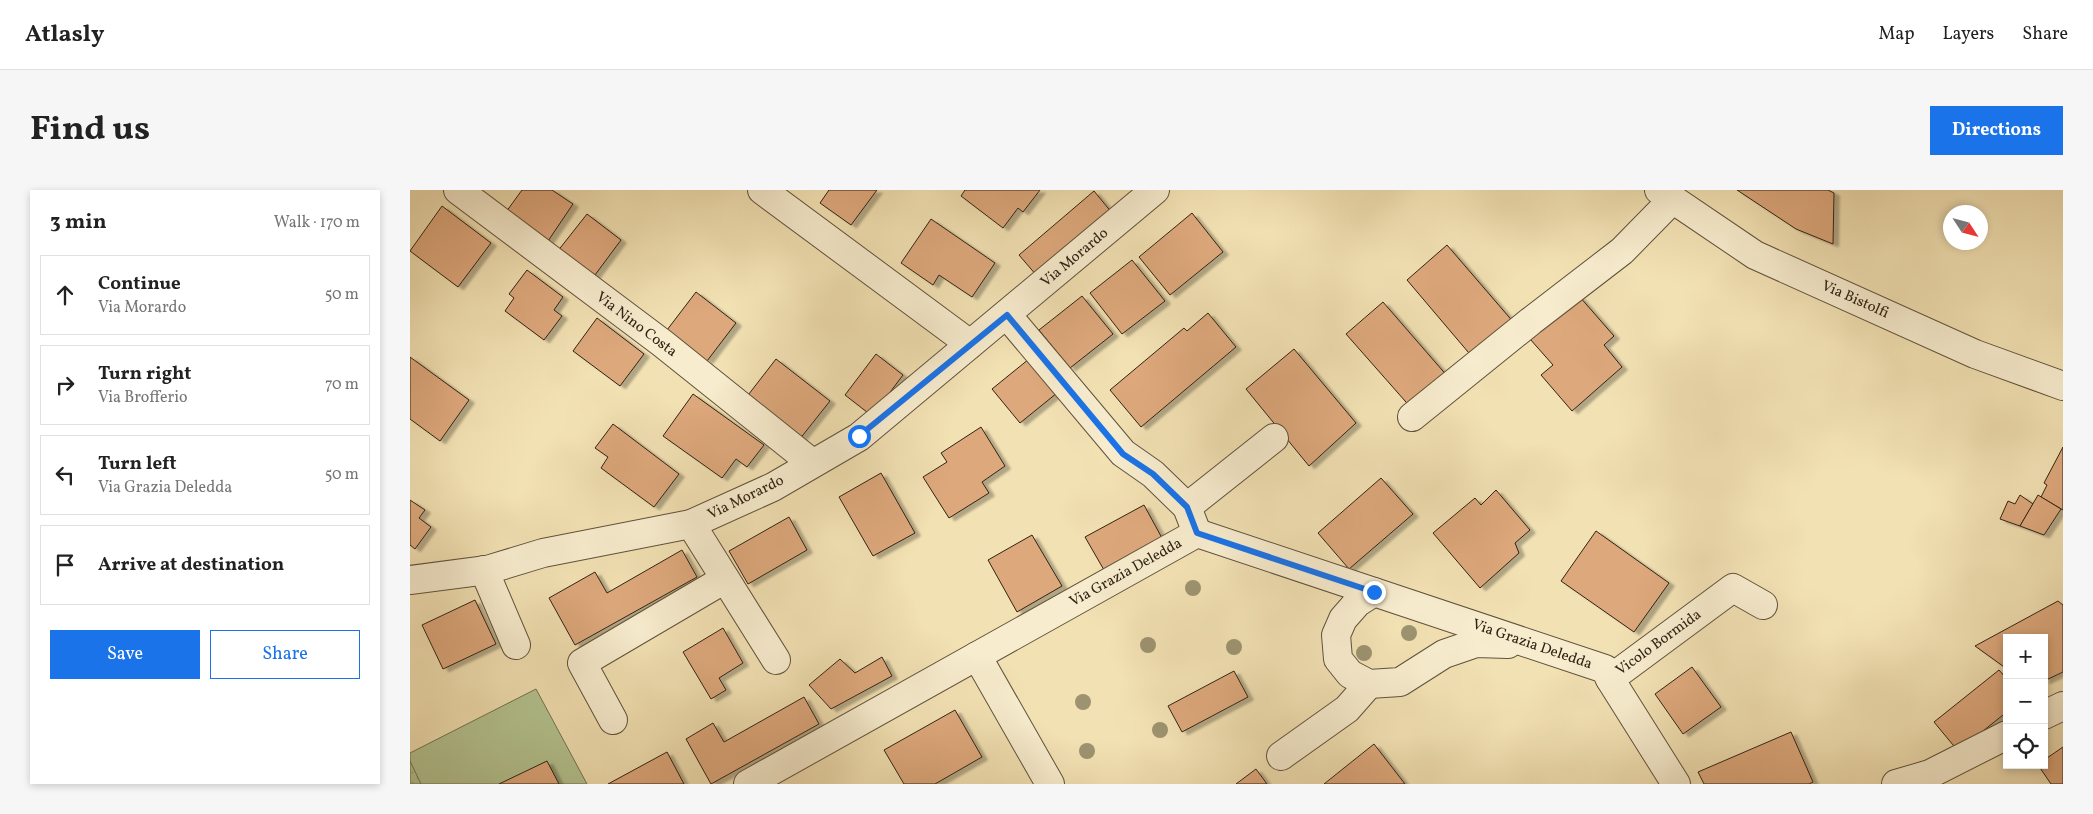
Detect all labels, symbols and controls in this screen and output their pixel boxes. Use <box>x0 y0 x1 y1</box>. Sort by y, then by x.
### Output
text: Atlasly <box>25 18 104 52</box>
text: Map <box>1878 22 1914 47</box>
text: Layers <box>1942 22 1994 47</box>
text: Share <box>2022 22 2068 47</box>
text: Find us <box>30 106 150 154</box>
button: Directions <box>1930 106 2063 155</box>
north arrow <box>1943 205 1988 250</box>
text: 3 min <box>50 208 106 237</box>
text: Walk · 170 m <box>274 212 360 234</box>
street label: Via Morardo <box>1037 223 1113 293</box>
text: Continue <box>98 271 181 297</box>
street label: Via Bistolfi <box>1818 276 1892 324</box>
icon: ahead <box>51 281 79 309</box>
text: 50 m <box>325 284 359 306</box>
street label: Via Nino Costa <box>591 287 681 363</box>
text: Via Morardo <box>98 297 186 319</box>
text: Turn right <box>98 361 191 387</box>
icon: right <box>51 371 79 399</box>
text: 70 m <box>325 374 359 396</box>
text: Via Brofferio <box>98 387 188 409</box>
route start <box>848 425 871 448</box>
text: Turn left <box>98 451 177 477</box>
icon: left <box>51 461 79 489</box>
text: 50 m <box>325 464 359 486</box>
street label: Via Morardo <box>704 470 788 526</box>
text: Via Grazia Deledda <box>98 477 232 499</box>
street label: Via Grazia Deledda <box>1066 533 1186 613</box>
icon: arrive <box>51 551 79 579</box>
text: Arrive at destination <box>98 552 284 578</box>
route end <box>1363 581 1386 604</box>
street label: Vicolo Bormida <box>1612 605 1706 681</box>
street label: Via Grazia Deledda <box>1469 615 1595 675</box>
button: Save <box>50 630 200 679</box>
button: Share <box>210 630 360 679</box>
map controls <box>2003 634 2048 769</box>
button: + <box>2003 634 2048 679</box>
button: − <box>2003 679 2048 724</box>
button: locate <box>2003 724 2048 769</box>

